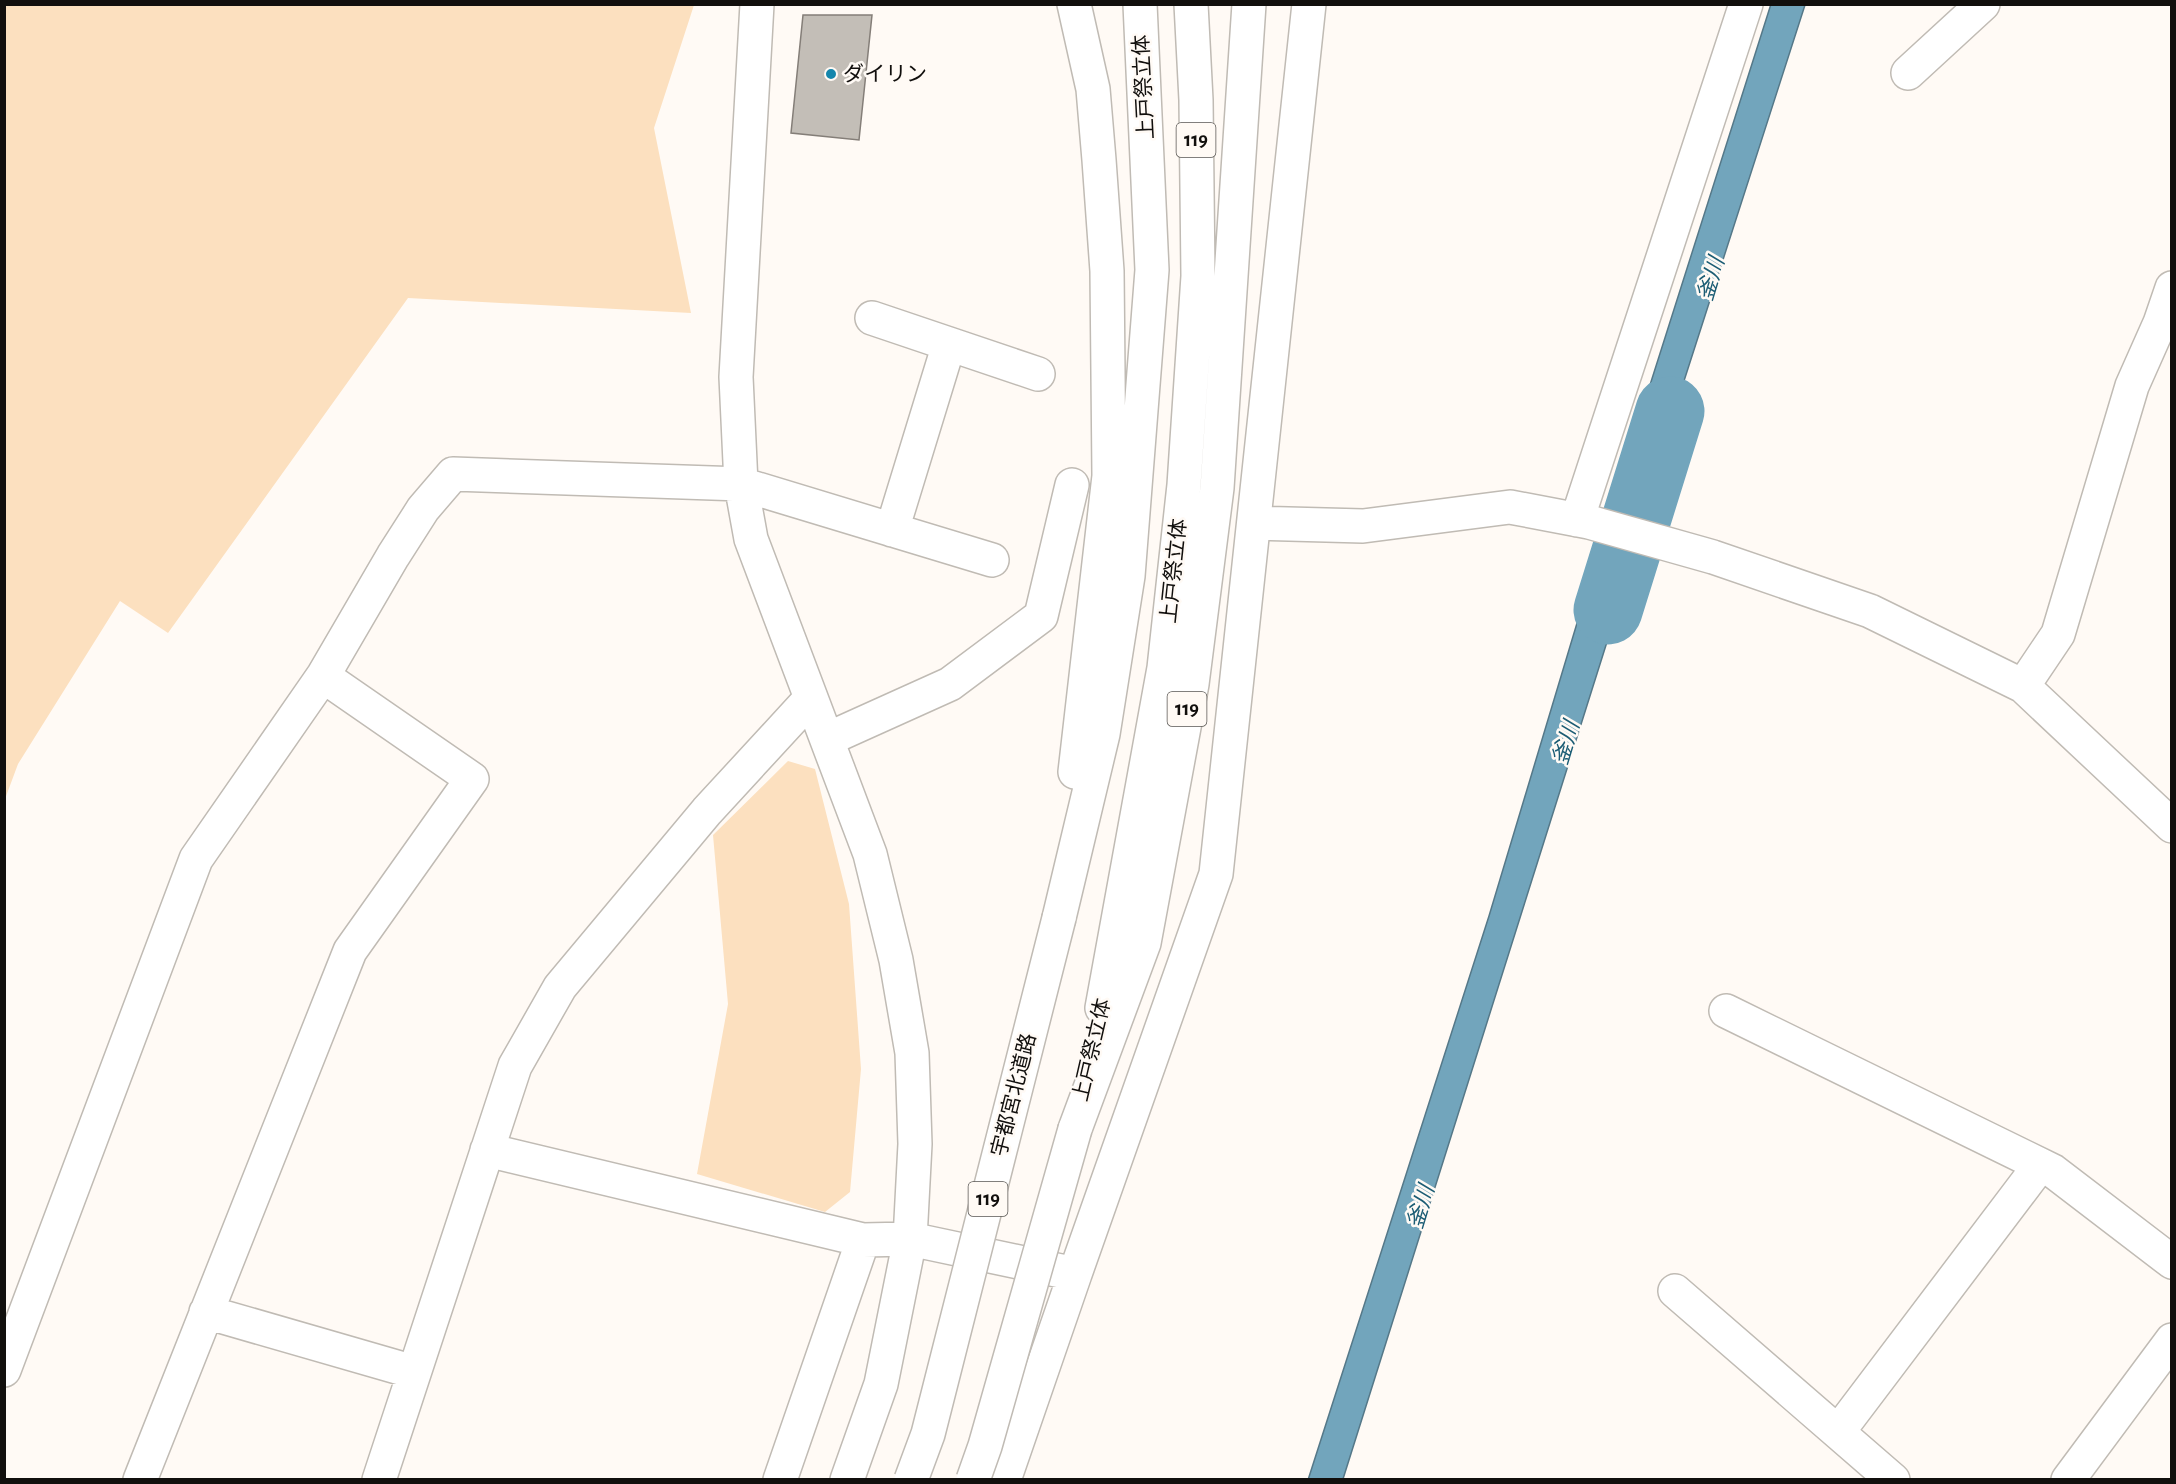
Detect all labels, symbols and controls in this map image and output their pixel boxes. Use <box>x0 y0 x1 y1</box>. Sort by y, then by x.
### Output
street label: 上戸祭立体 <box>1130 34 1157 140</box>
place label: ダイリン <box>843 63 927 85</box>
marker: ダイリン <box>824 67 838 81</box>
road number: 119 <box>1176 123 1216 157</box>
water label: 釜川 <box>1693 253 1729 303</box>
street label: 上戸祭立体 <box>1157 518 1190 624</box>
road number: 119 <box>1168 692 1206 726</box>
water label: 釜川 <box>1548 717 1584 767</box>
street label: 上戸祭立体 <box>1069 996 1114 1104</box>
street label: 宇都宮北道路 <box>988 1031 1039 1159</box>
water label: 釜川 <box>1403 1181 1439 1231</box>
road number: 119 <box>968 1182 1008 1216</box>

